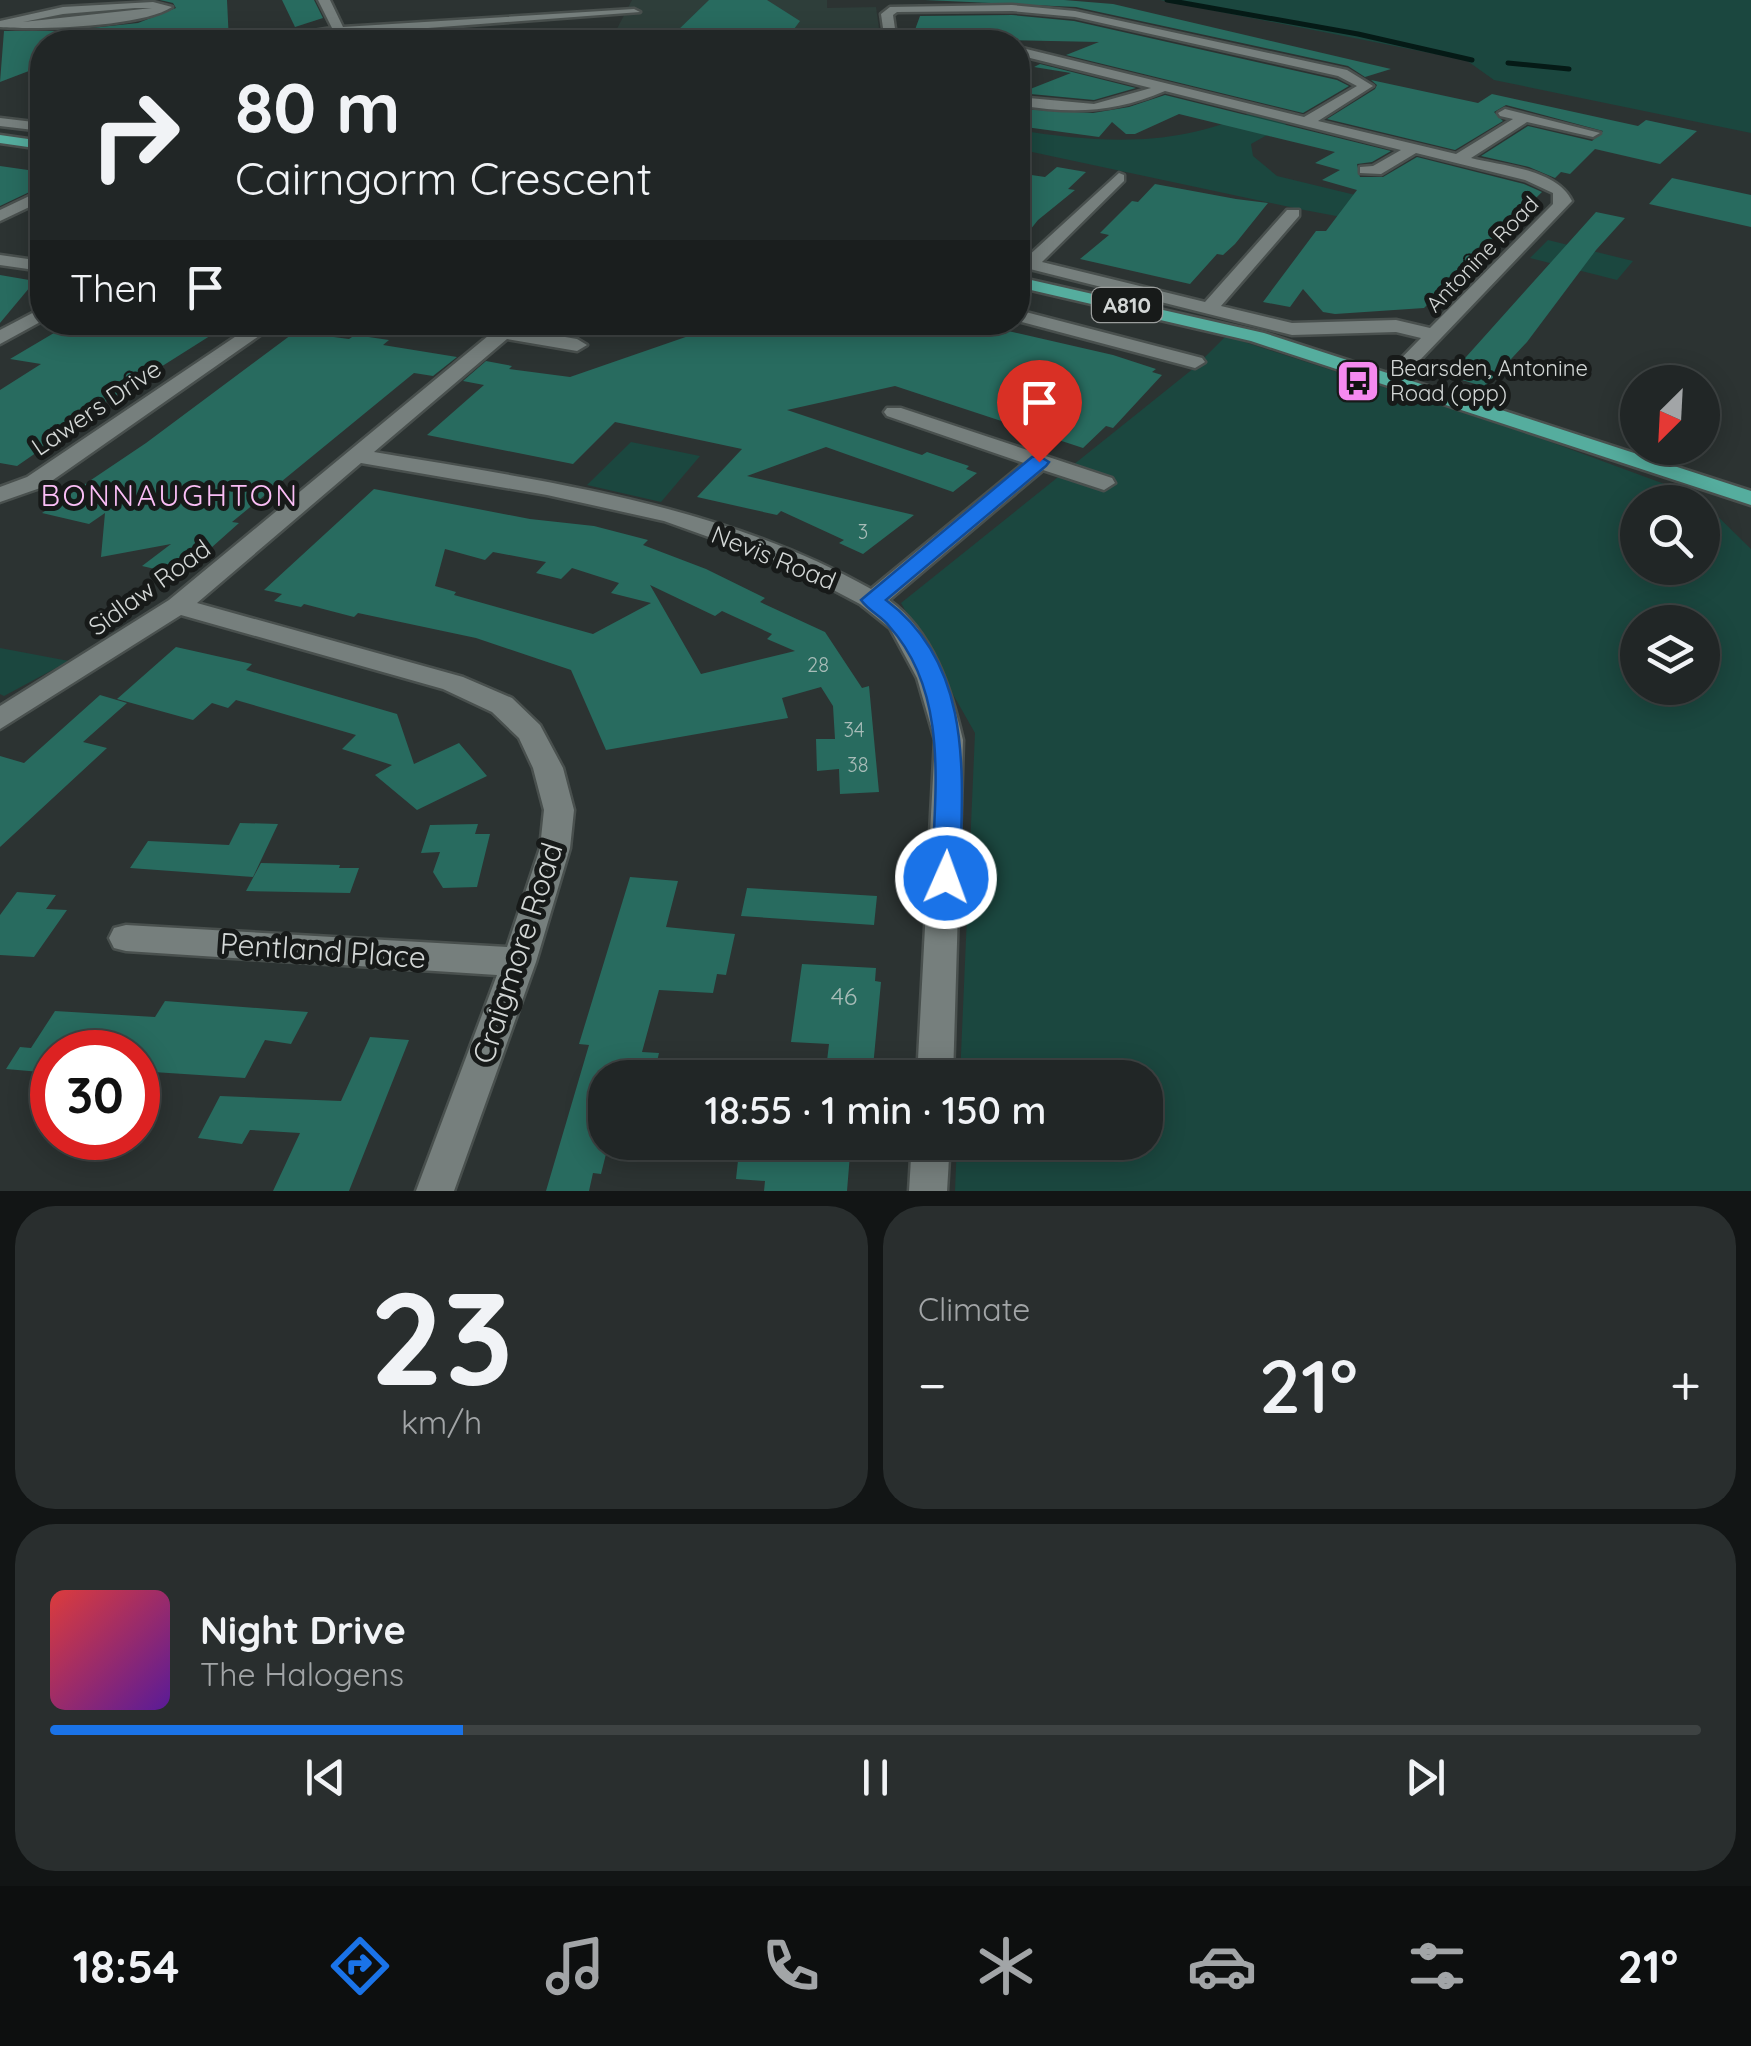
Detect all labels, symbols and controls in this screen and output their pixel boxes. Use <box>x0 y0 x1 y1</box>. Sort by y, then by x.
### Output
text: 80 m <box>235 63 400 151</box>
icon: right <box>70 70 200 200</box>
text: Cairngorm Crescent <box>235 150 652 206</box>
street label: Antonine Road <box>1420 190 1544 318</box>
icon: arrive <box>178 260 233 315</box>
text: Then <box>70 264 158 312</box>
road number: A810 <box>1092 288 1162 322</box>
street label: Lawers Drive <box>25 352 167 462</box>
place label: Bearsden, Antonine Road (opp) <box>1390 354 1588 407</box>
bus stop icon: Bearsden, Antonine Road (opp) <box>1335 358 1381 404</box>
pin <box>997 360 1082 463</box>
north arrow <box>1620 365 1720 465</box>
map controls <box>1620 365 1720 705</box>
icon: arrive <box>1012 375 1067 430</box>
district label: BONNAUGHTON <box>41 476 299 514</box>
button: search <box>1620 485 1720 585</box>
street label: Nevis Road <box>707 518 841 596</box>
house number: 3 <box>858 519 868 544</box>
street label: Sidlaw Road <box>82 532 216 642</box>
button: layers <box>1620 605 1720 705</box>
house number: 28 <box>807 652 829 677</box>
house number: 34 <box>843 717 865 742</box>
house number: 38 <box>847 752 869 777</box>
position arrow <box>894 826 998 930</box>
street label: Craigmore Road <box>463 838 571 1068</box>
street label: Pentland Place <box>219 924 427 976</box>
house number: 46 <box>831 980 857 1011</box>
speed limit sign: 30 <box>30 1030 160 1160</box>
text: 18:55 · 1 min · 150 m <box>705 1086 1046 1134</box>
text: 23 <box>370 1255 513 1418</box>
text: Climate <box>918 1289 1030 1329</box>
text: 21° <box>1259 1338 1358 1432</box>
text: − <box>918 1350 947 1419</box>
text: + <box>1670 1350 1701 1419</box>
text: km/h <box>401 1402 482 1442</box>
text: Night Drive <box>200 1606 406 1654</box>
text: The Halogens <box>200 1654 404 1694</box>
icon: previous <box>298 1750 353 1805</box>
icon: pause <box>848 1750 903 1805</box>
icon: next <box>1398 1750 1453 1805</box>
icon: directions <box>325 1931 395 2001</box>
icon: music <box>540 1931 610 2001</box>
icon: phone <box>756 1931 826 2001</box>
icon: climate <box>971 1931 1041 2001</box>
icon: car <box>1187 1931 1257 2001</box>
icon: filters <box>1402 1931 1472 2001</box>
text: 18:54 <box>73 1938 180 1994</box>
text: 21° <box>1617 1938 1678 1994</box>

